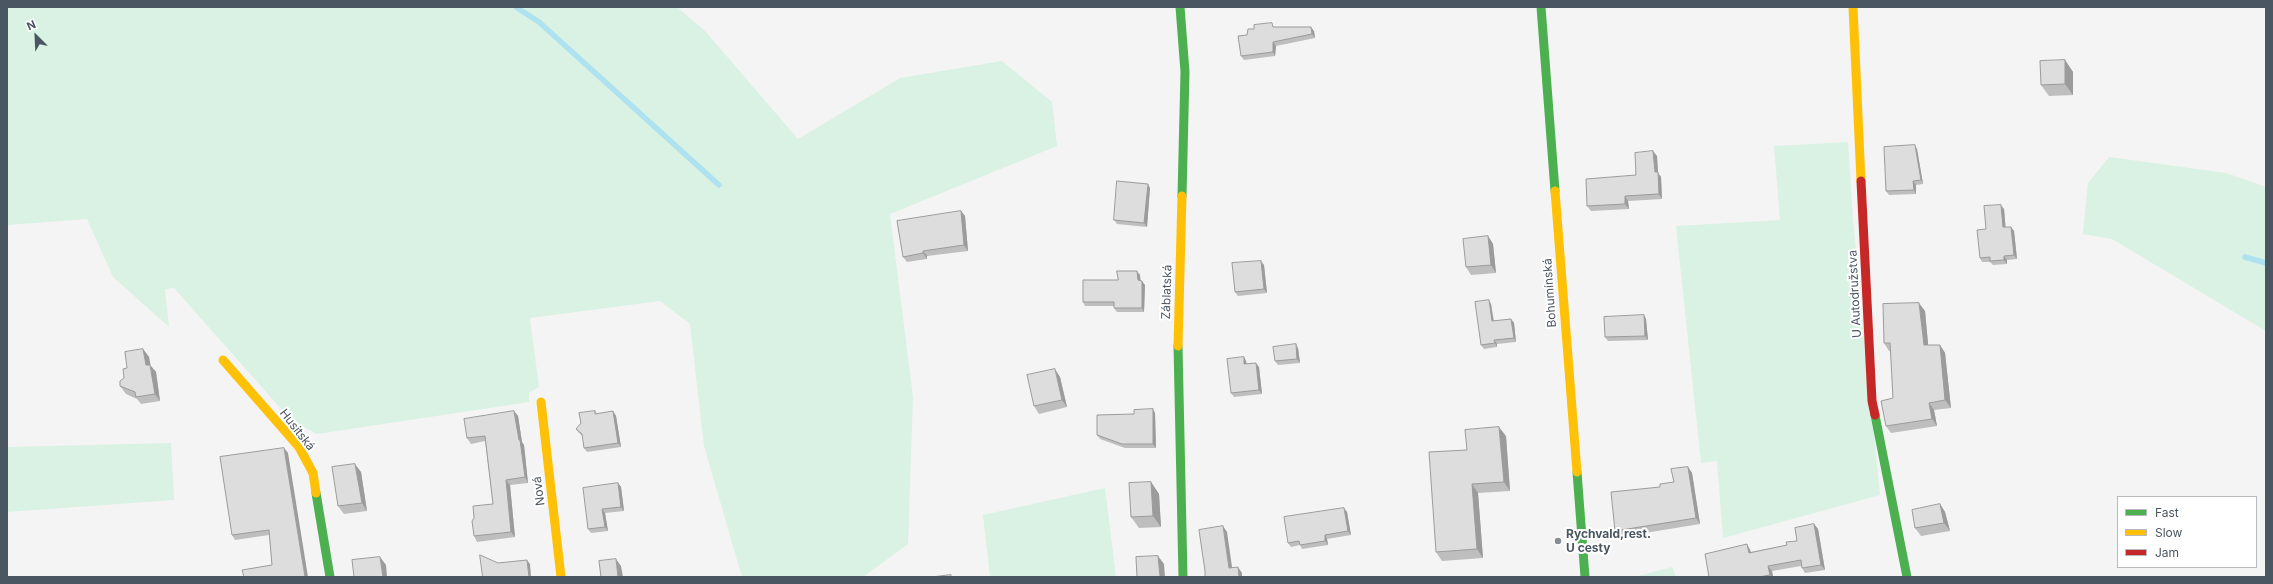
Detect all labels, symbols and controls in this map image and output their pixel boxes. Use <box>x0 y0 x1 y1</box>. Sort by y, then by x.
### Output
north arrow <box>16 16 56 56</box>
text: N <box>24 17 38 33</box>
street label: U Autodružstva <box>1846 250 1864 338</box>
street label: Bohumínská <box>1540 258 1560 328</box>
street label: Záblatská <box>1159 264 1175 320</box>
street label: Husitská <box>276 406 318 454</box>
street label: Nová <box>530 476 548 506</box>
legend <box>2117 496 2257 568</box>
text: Fast <box>2155 505 2179 520</box>
text: Slow <box>2155 525 2182 540</box>
place label: Rychvald,rest. U cesty <box>1566 527 1651 555</box>
marker: Rychvald,rest. U cesty <box>1553 536 1563 546</box>
text: Jam <box>2155 545 2179 560</box>

